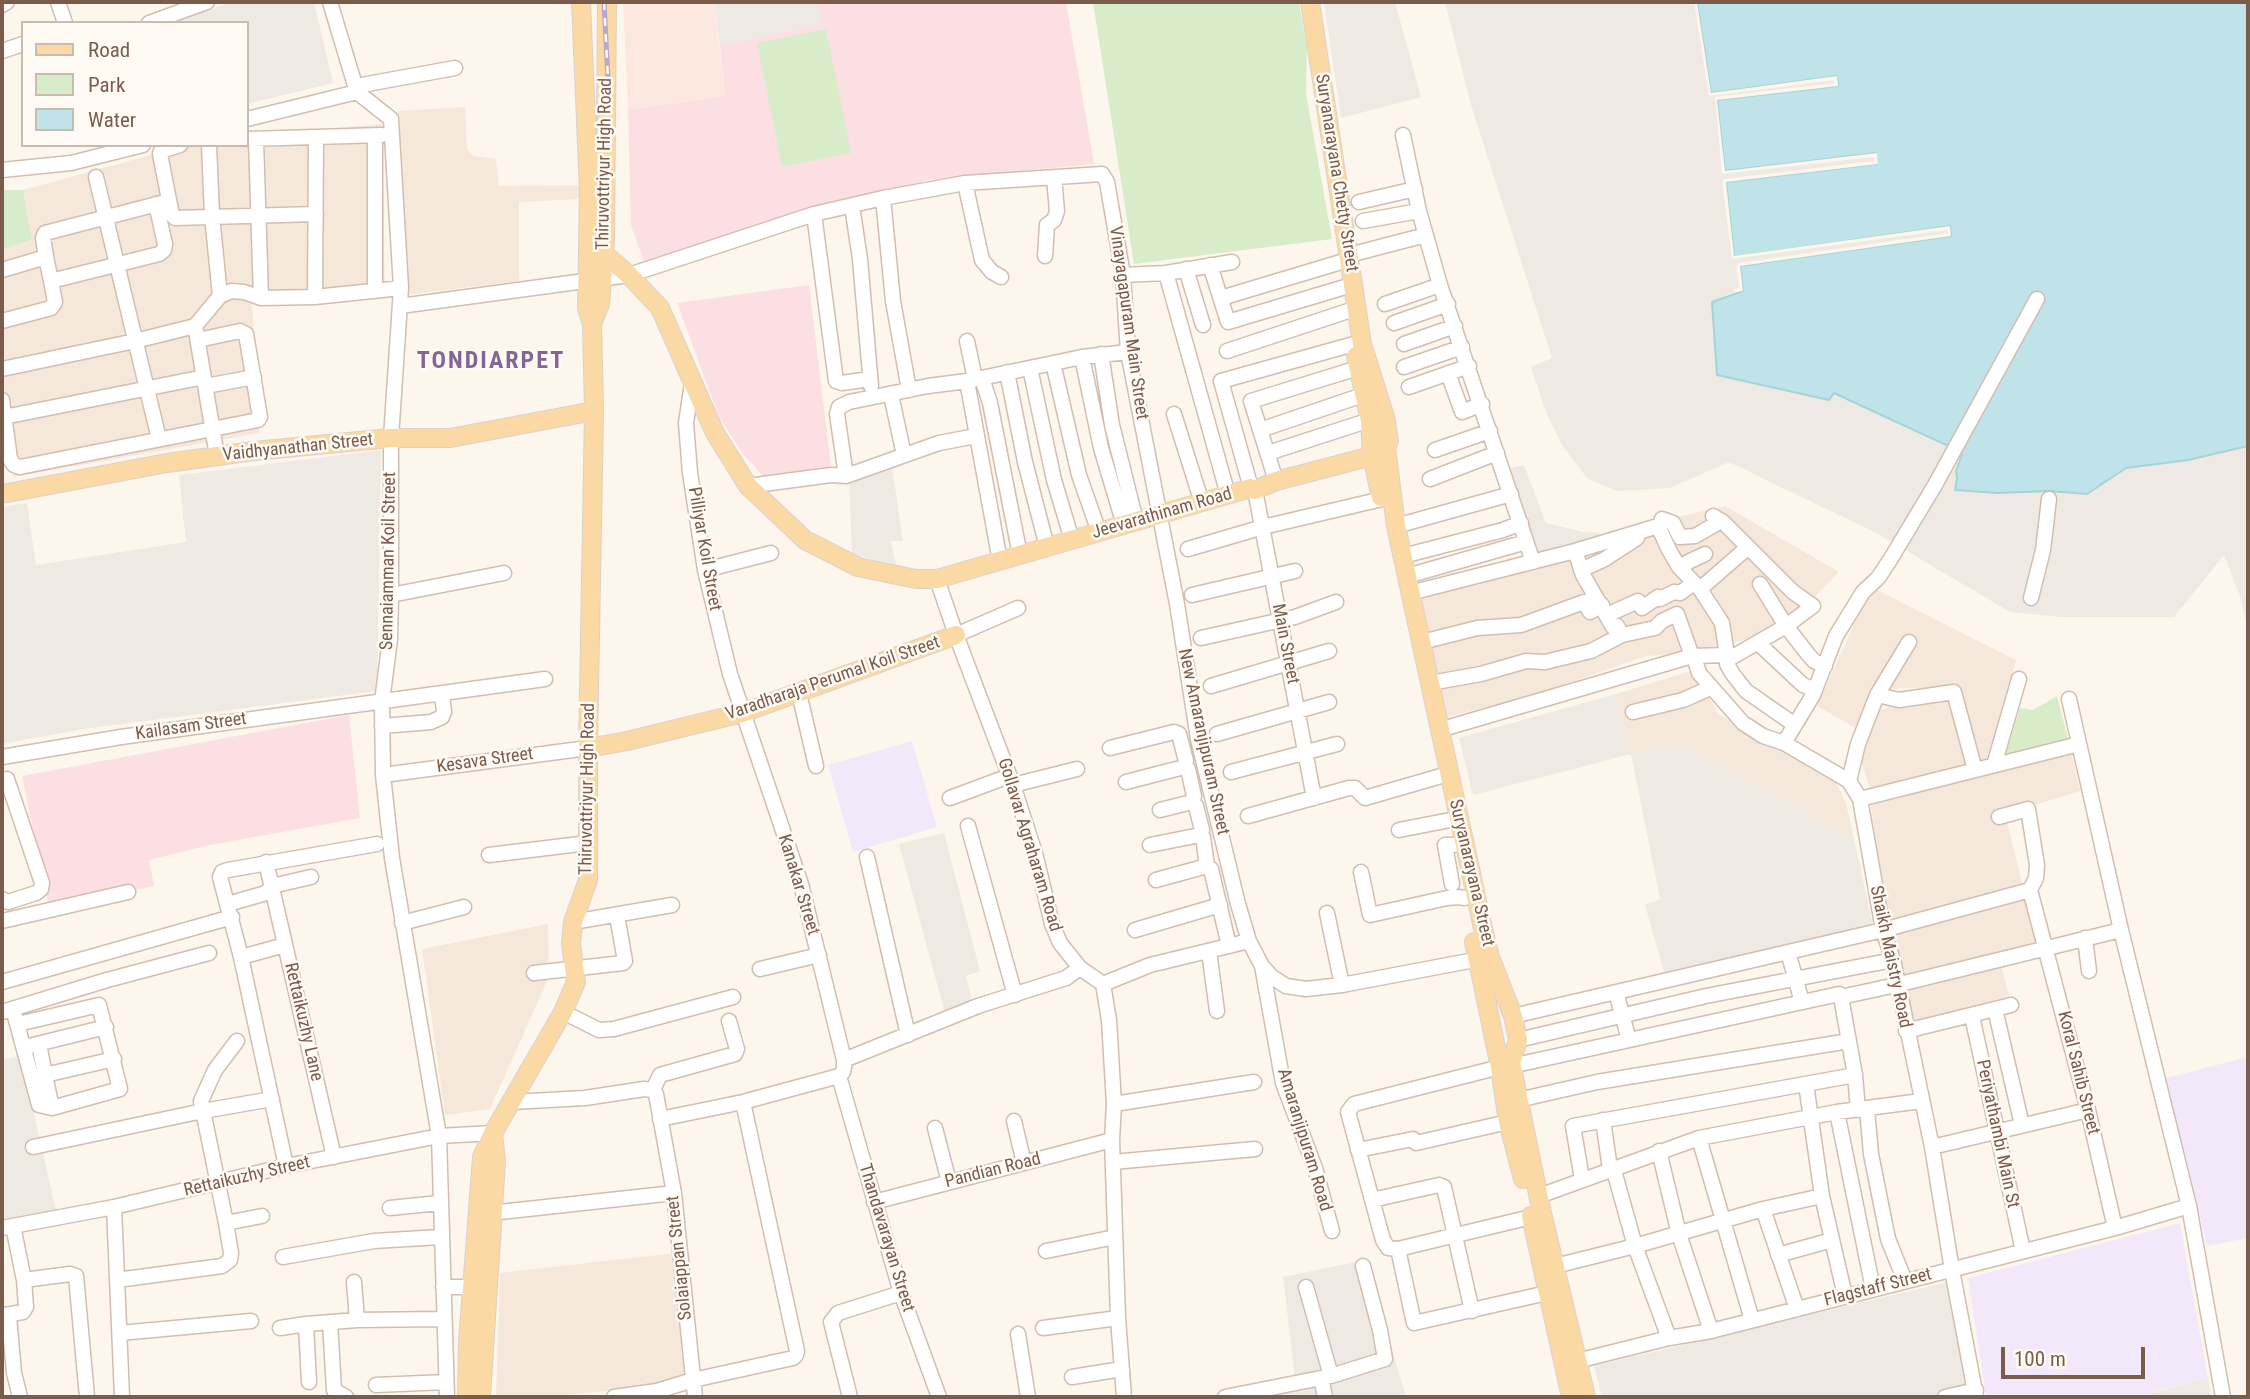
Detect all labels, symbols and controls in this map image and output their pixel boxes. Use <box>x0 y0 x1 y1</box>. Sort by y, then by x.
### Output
legend <box>21 21 248 147</box>
text: Road <box>88 38 130 62</box>
text: Park <box>88 73 125 97</box>
street label: Suryanarayana Chetty Street <box>1310 73 1362 273</box>
street label: Thiruvottriyur High Road <box>593 78 617 250</box>
text: Water <box>88 108 136 132</box>
street label: Vinayagapuram Main Street <box>1104 225 1152 421</box>
district label: TONDIARPET <box>418 348 564 376</box>
street label: Vaidhyanathan Street <box>222 429 374 467</box>
street label: Sennaiamman Koil Street <box>377 472 401 650</box>
street label: Jeevarathinam Road <box>1089 484 1235 544</box>
street label: Pilliyar Koil Street <box>682 485 726 613</box>
street label: Main Street <box>1267 602 1303 686</box>
street label: Varadharaja Perumal Koil Street <box>723 632 943 726</box>
street label: New Amaranjipuram Street <box>1173 647 1233 837</box>
street label: Thiruvottriyur High Road <box>576 703 600 875</box>
street label: Kailasam Street <box>134 709 248 745</box>
street label: Kesava Street <box>435 744 535 778</box>
street label: Gollavar Agraharam Road <box>992 756 1066 934</box>
street label: Suryanarayana Street <box>1444 797 1498 949</box>
street label: Kanakar Street <box>772 832 824 938</box>
street label: Shaikh Maistry Road <box>1864 884 1916 1030</box>
street label: Rettaikuzhy Lane <box>279 961 327 1083</box>
street label: Koral Sahib Street <box>2052 1009 2104 1137</box>
street label: Periyathambi Main St <box>1971 1058 2023 1210</box>
street label: Amaranjipuram Road <box>1272 1066 1336 1214</box>
street label: Pandian Road <box>943 1149 1043 1193</box>
street label: Rettaikuzhy Street <box>182 1152 312 1202</box>
street label: Thandavarayan Street <box>853 1161 919 1315</box>
street label: Solaiappan Street <box>663 1195 697 1321</box>
street label: Flagstaff Street <box>1822 1264 1934 1312</box>
scale bar <box>2005 1332 2148 1376</box>
text: 100 m <box>2014 1347 2066 1371</box>

